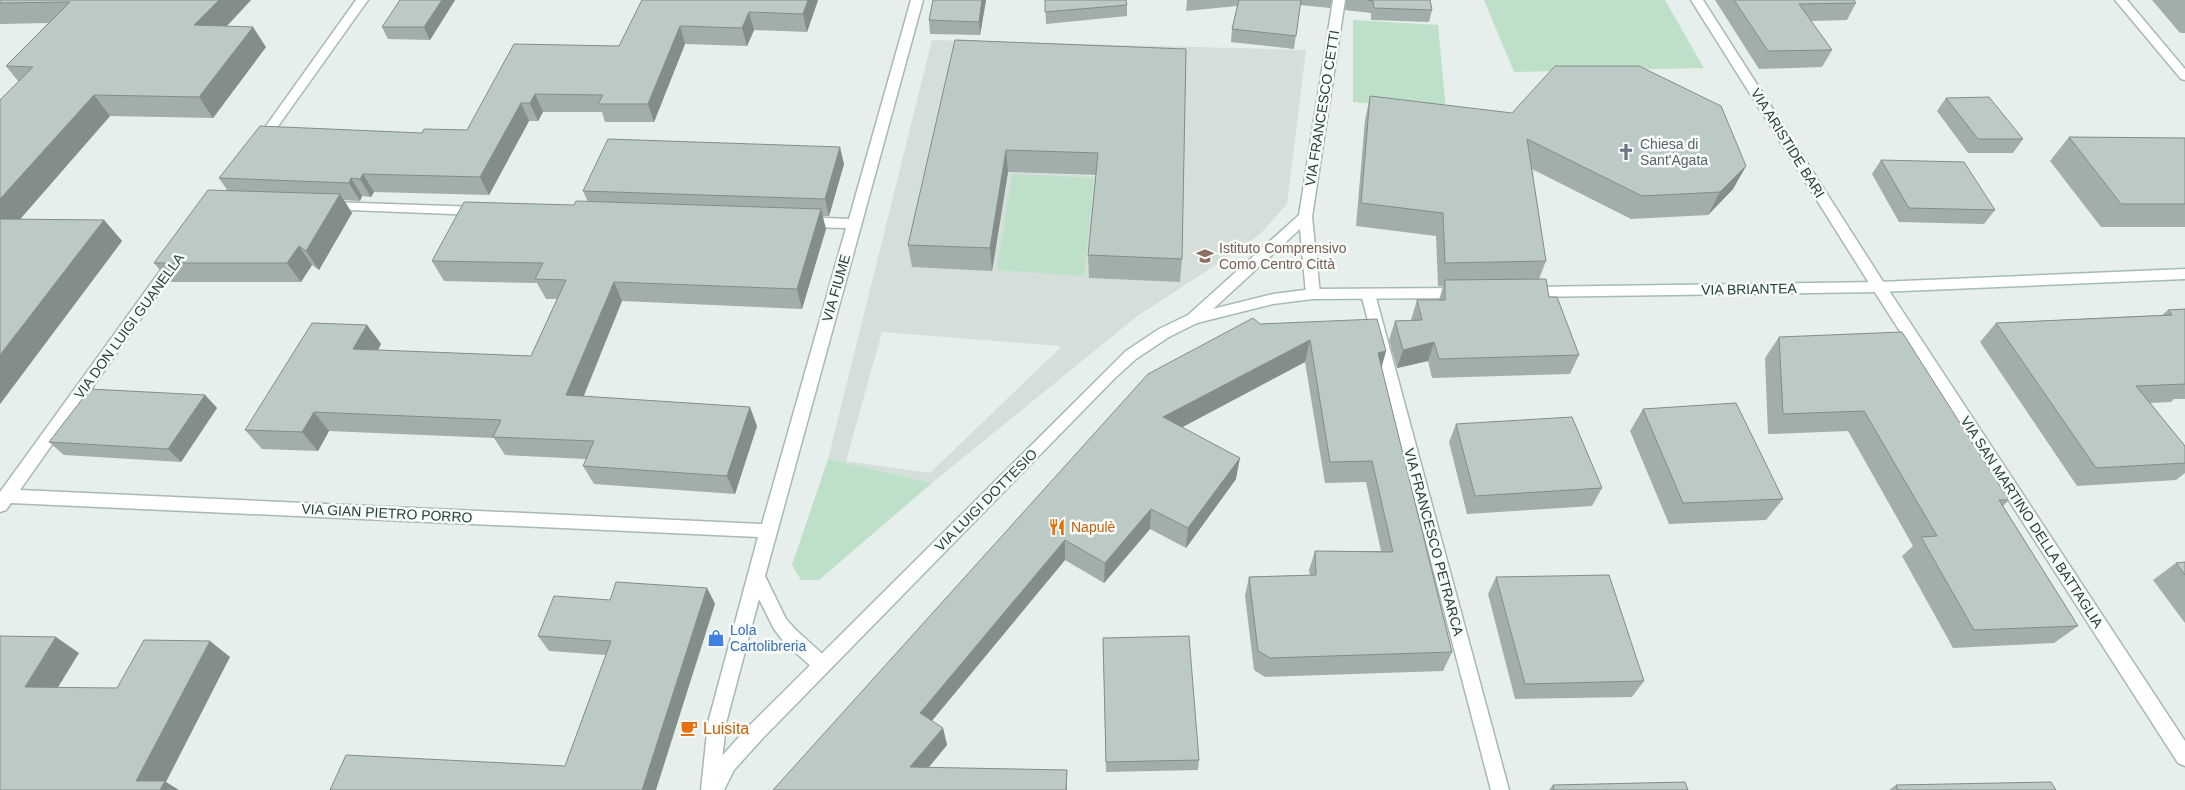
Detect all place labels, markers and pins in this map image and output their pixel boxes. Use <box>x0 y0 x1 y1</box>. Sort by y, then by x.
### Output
place label: Chiesa di Sant'Agata <box>1640 136 1708 168</box>
church icon: Chiesa di Sant'Agata <box>1616 142 1636 162</box>
place label: Istituto Comprensivo Como Centro Città <box>1219 240 1347 272</box>
school or university icon: Istituto Comprensivo Como Centro Città <box>1195 246 1215 266</box>
restaurant icon: Napulè <box>1047 517 1067 537</box>
place label: Napulè <box>1071 519 1116 535</box>
place label: Lola Cartolibreria <box>730 622 806 654</box>
shop icon: Lola Cartolibreria <box>706 628 726 648</box>
cafe icon: Luisita <box>679 718 699 738</box>
place label: Luisita <box>703 720 749 737</box>

